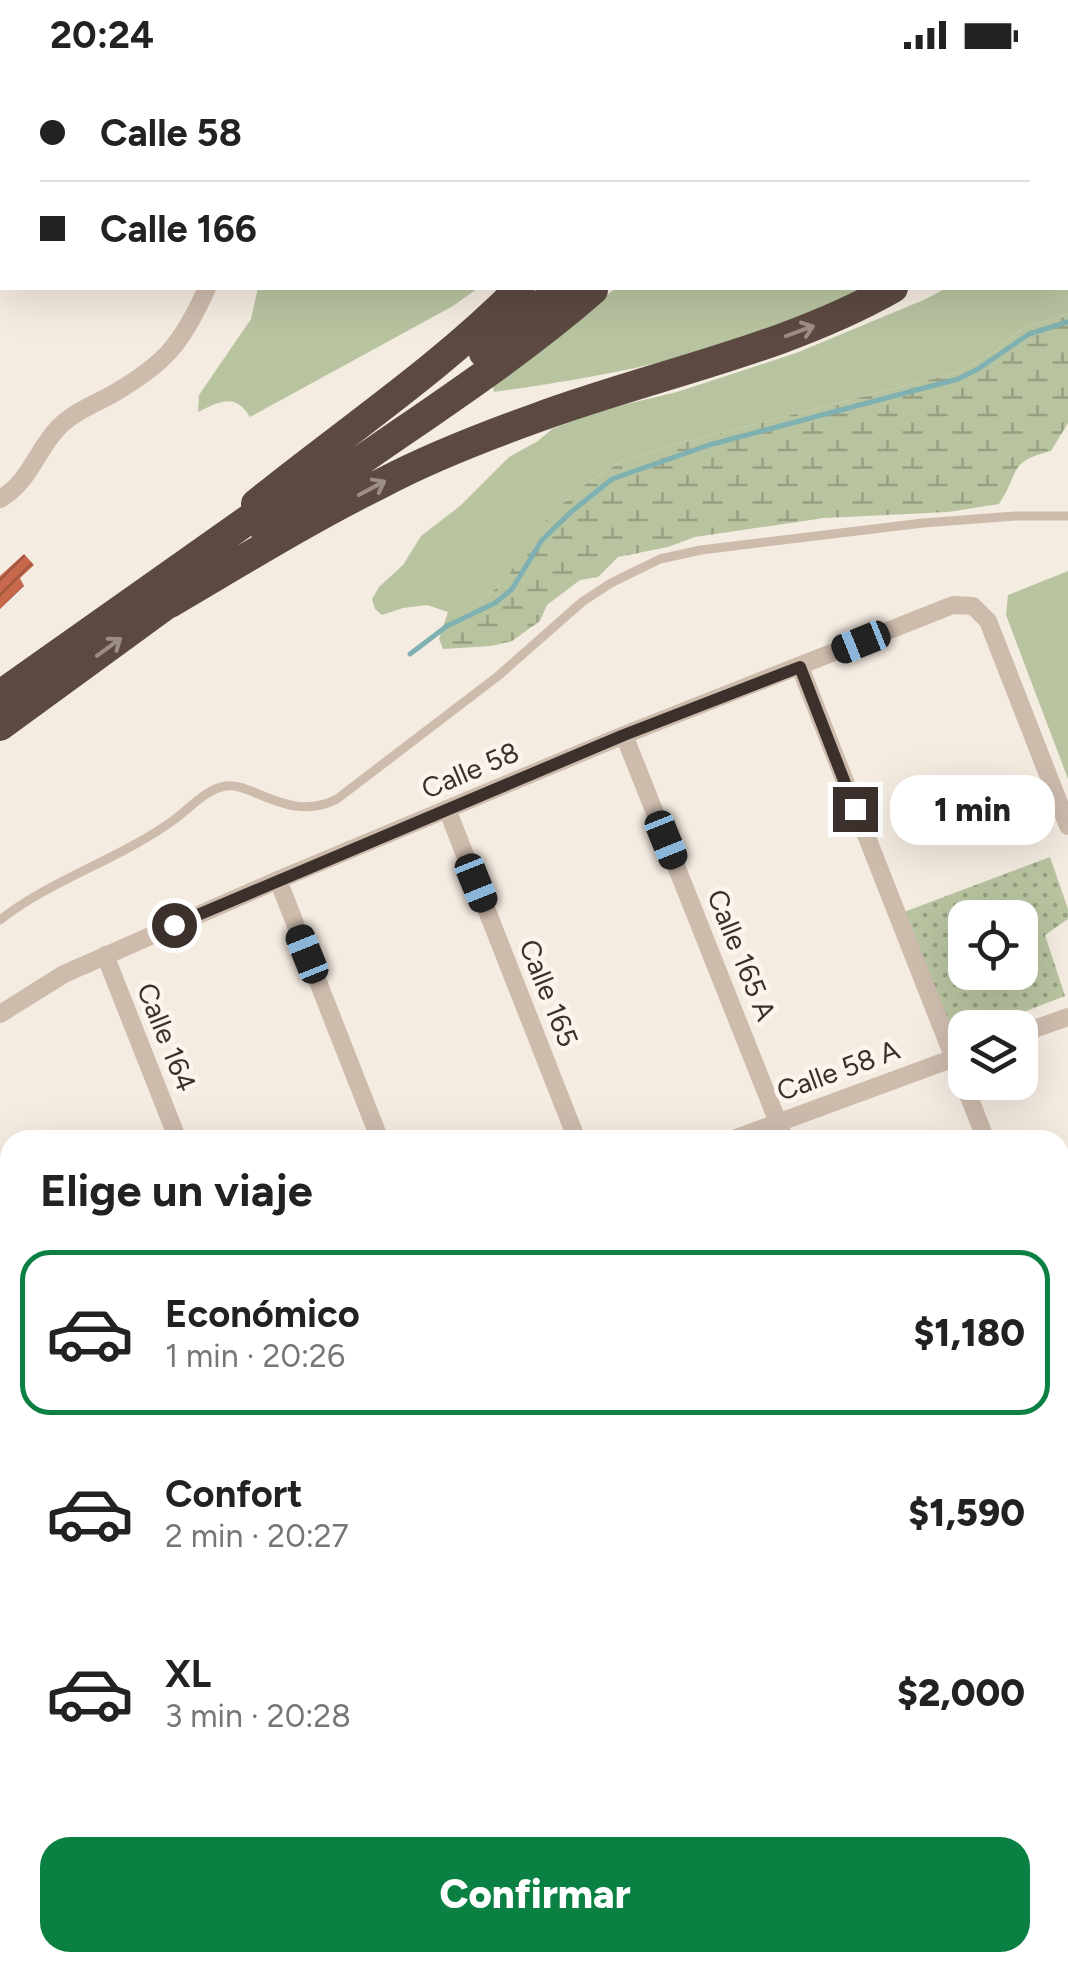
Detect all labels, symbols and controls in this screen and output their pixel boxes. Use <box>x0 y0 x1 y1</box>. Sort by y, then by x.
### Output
text: 20:24 <box>50 12 154 58</box>
text: Calle 58 <box>100 110 242 156</box>
text: Calle 166 <box>100 206 257 252</box>
one-way arrow <box>784 321 815 339</box>
one-way arrow <box>356 478 386 497</box>
car <box>828 617 894 667</box>
one-way arrow <box>95 637 122 658</box>
street label: Calle 58 <box>416 734 524 806</box>
callout: 1 min <box>890 774 1055 844</box>
route end <box>833 787 878 832</box>
text: 1 min <box>934 791 1011 829</box>
car <box>641 807 691 873</box>
car <box>451 850 501 916</box>
street label: Calle 165 A <box>700 884 784 1026</box>
map controls <box>948 900 1038 1100</box>
button: locate <box>948 900 1038 990</box>
route start <box>152 903 197 948</box>
car <box>282 921 332 987</box>
street label: Calle 165 <box>512 934 586 1052</box>
street label: Calle 164 <box>130 978 204 1096</box>
button: layers <box>948 1010 1038 1100</box>
street label: Calle 58 A <box>772 1032 904 1108</box>
text: Elige un viaje <box>40 1163 313 1217</box>
icon: car <box>45 1288 135 1378</box>
text: Económico <box>165 1291 360 1337</box>
text: $1,180 <box>913 1310 1025 1356</box>
text: 1 min · 20:26 <box>165 1337 345 1375</box>
icon: car <box>45 1468 135 1558</box>
text: Confort <box>165 1471 302 1517</box>
text: $1,590 <box>908 1490 1025 1536</box>
text: 2 min · 20:27 <box>165 1517 349 1555</box>
icon: car <box>45 1648 135 1738</box>
text: XL <box>165 1651 211 1697</box>
text: $2,000 <box>897 1670 1025 1716</box>
text: 3 min · 20:28 <box>165 1697 351 1735</box>
button: Confirmar <box>40 1837 1030 1952</box>

